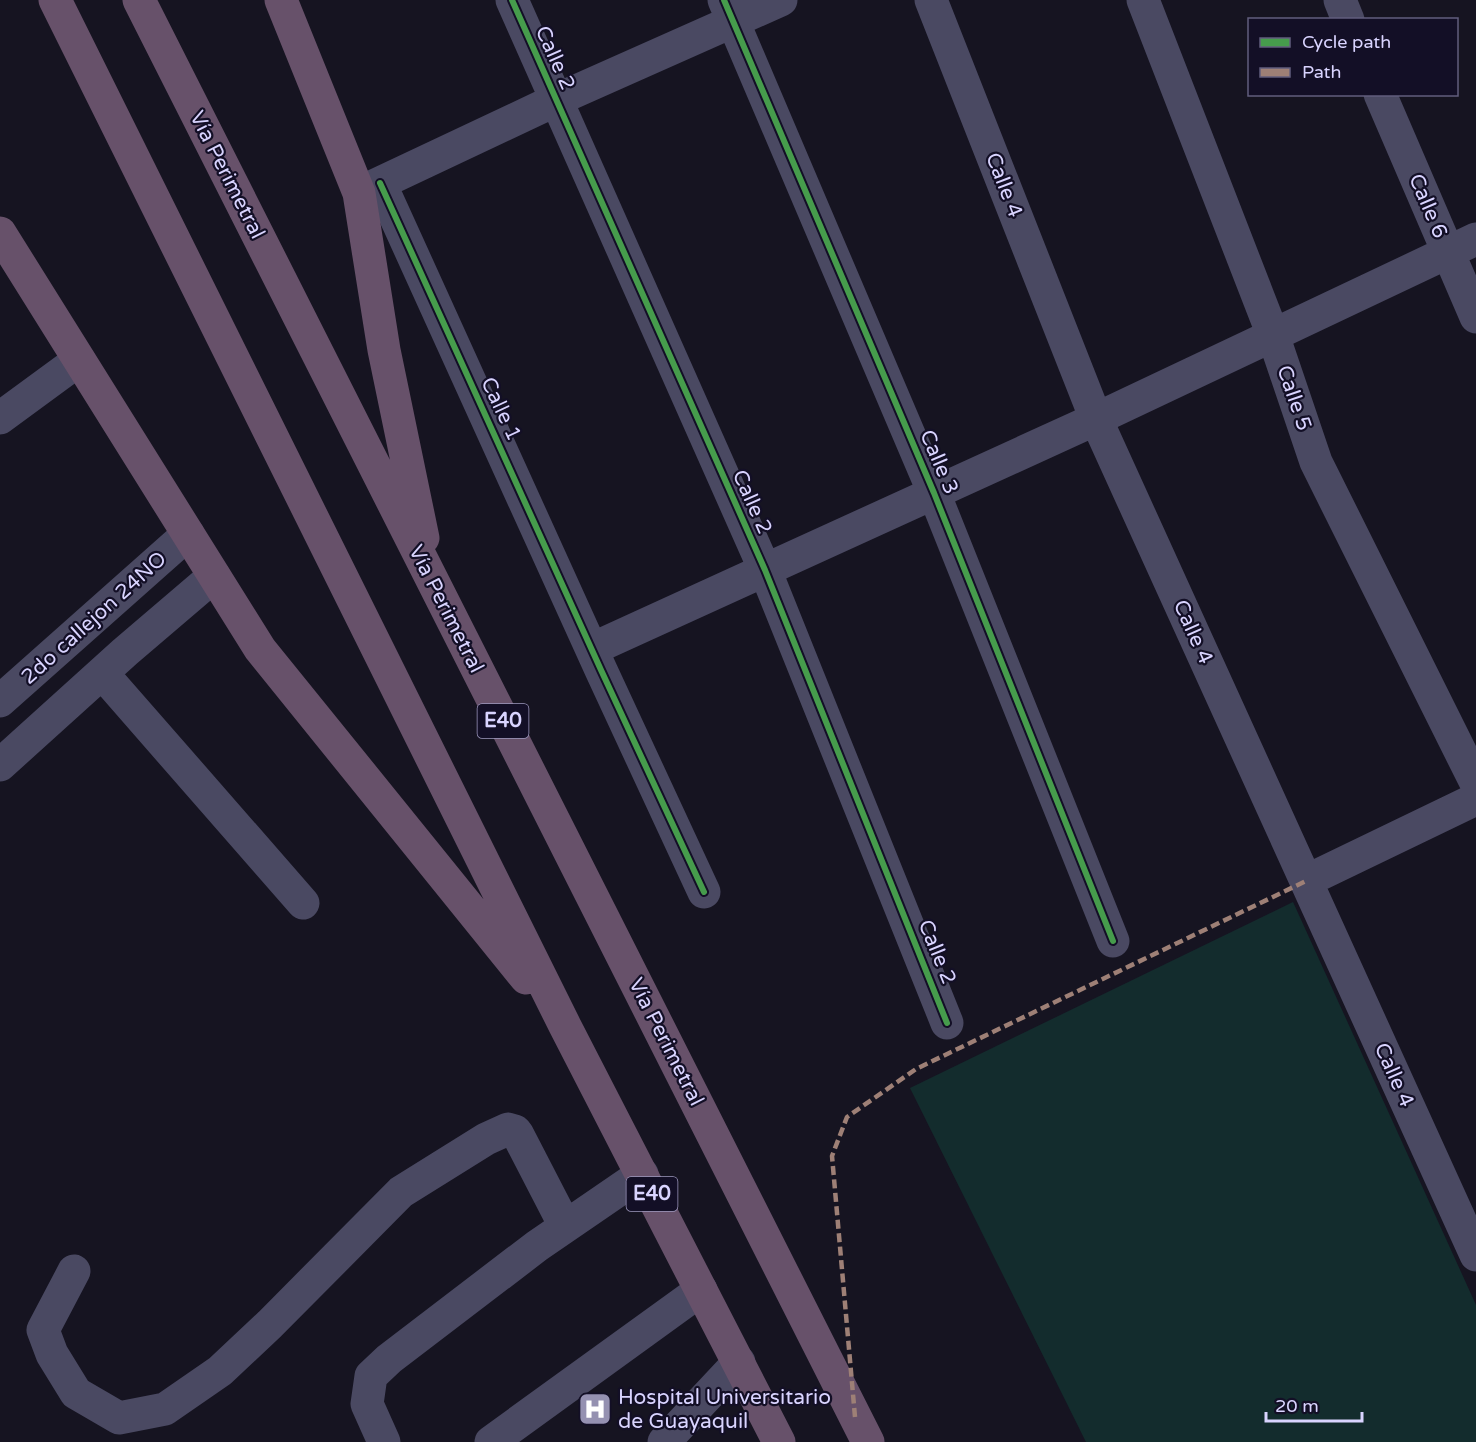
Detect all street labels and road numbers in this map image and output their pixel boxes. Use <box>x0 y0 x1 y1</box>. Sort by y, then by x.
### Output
street label: Calle 2 <box>530 22 580 94</box>
street label: Vía Perimetral <box>184 107 270 243</box>
street label: Calle 4 <box>980 149 1028 221</box>
street label: Calle 6 <box>1403 170 1453 242</box>
street label: Calle 5 <box>1271 362 1317 434</box>
street label: Calle 1 <box>475 373 527 445</box>
street label: Calle 3 <box>914 426 964 498</box>
street label: Calle 2 <box>727 466 777 538</box>
street label: Vía Perimetral <box>403 541 489 677</box>
street label: 2do callejon 24NO <box>16 546 172 690</box>
street label: Calle 4 <box>1168 596 1218 668</box>
road number: E40 <box>478 704 528 738</box>
street label: Calle 2 <box>913 916 961 988</box>
street label: Vía Perimetral <box>623 974 709 1110</box>
street label: Calle 4 <box>1369 1039 1419 1111</box>
road number: E40 <box>626 1177 678 1211</box>

